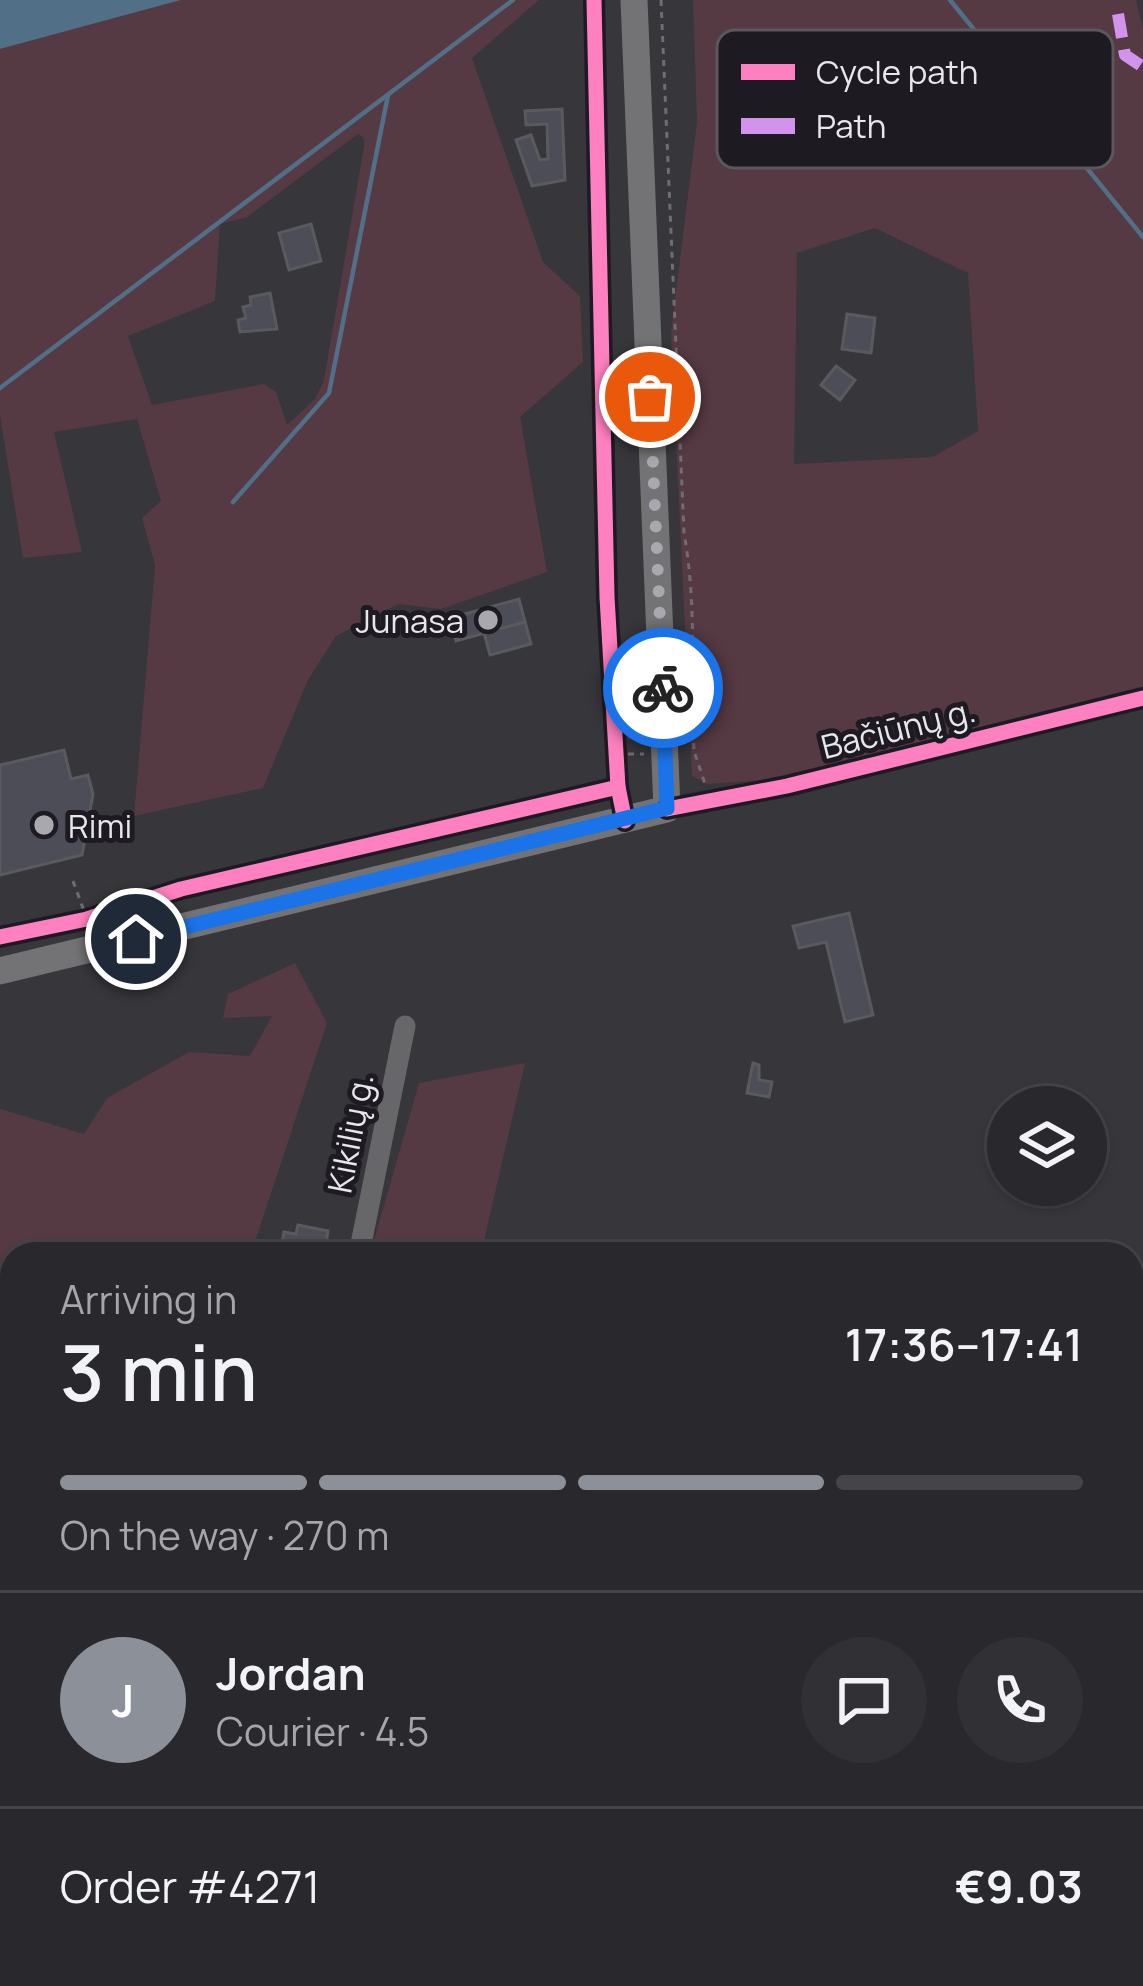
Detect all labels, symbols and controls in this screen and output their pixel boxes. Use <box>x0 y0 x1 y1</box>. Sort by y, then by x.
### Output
legend <box>717 30 1113 168</box>
text: Cycle path <box>816 49 978 94</box>
text: Path <box>816 103 886 148</box>
pin <box>599 346 701 448</box>
icon: bag <box>617 364 683 430</box>
place label: Junasa <box>356 598 464 643</box>
marker: Junasa <box>475 607 501 633</box>
courier <box>603 628 723 748</box>
icon: bike <box>630 655 696 721</box>
street label: Bačiūnų g. <box>816 687 980 769</box>
place label: Rimi <box>68 803 132 848</box>
marker: Rimi <box>31 812 57 838</box>
pin <box>85 888 187 990</box>
icon: home <box>103 906 169 972</box>
street label: Kikilių g. <box>316 1069 384 1197</box>
map controls <box>987 1086 1107 1206</box>
button: layers <box>987 1086 1107 1206</box>
text: Arriving in <box>60 1272 237 1326</box>
text: 17:36–17:41 <box>845 1313 1083 1375</box>
text: 3 min <box>60 1318 258 1424</box>
text: On the way · 270 m <box>60 1508 389 1562</box>
button: chat <box>801 1637 927 1763</box>
button: phone <box>957 1637 1083 1763</box>
text: Jordan <box>216 1642 366 1704</box>
text: J <box>112 1669 134 1731</box>
text: Courier · 4.5 <box>216 1704 429 1758</box>
text: Order #4271 <box>60 1855 320 1917</box>
text: €9.03 <box>955 1855 1083 1917</box>

